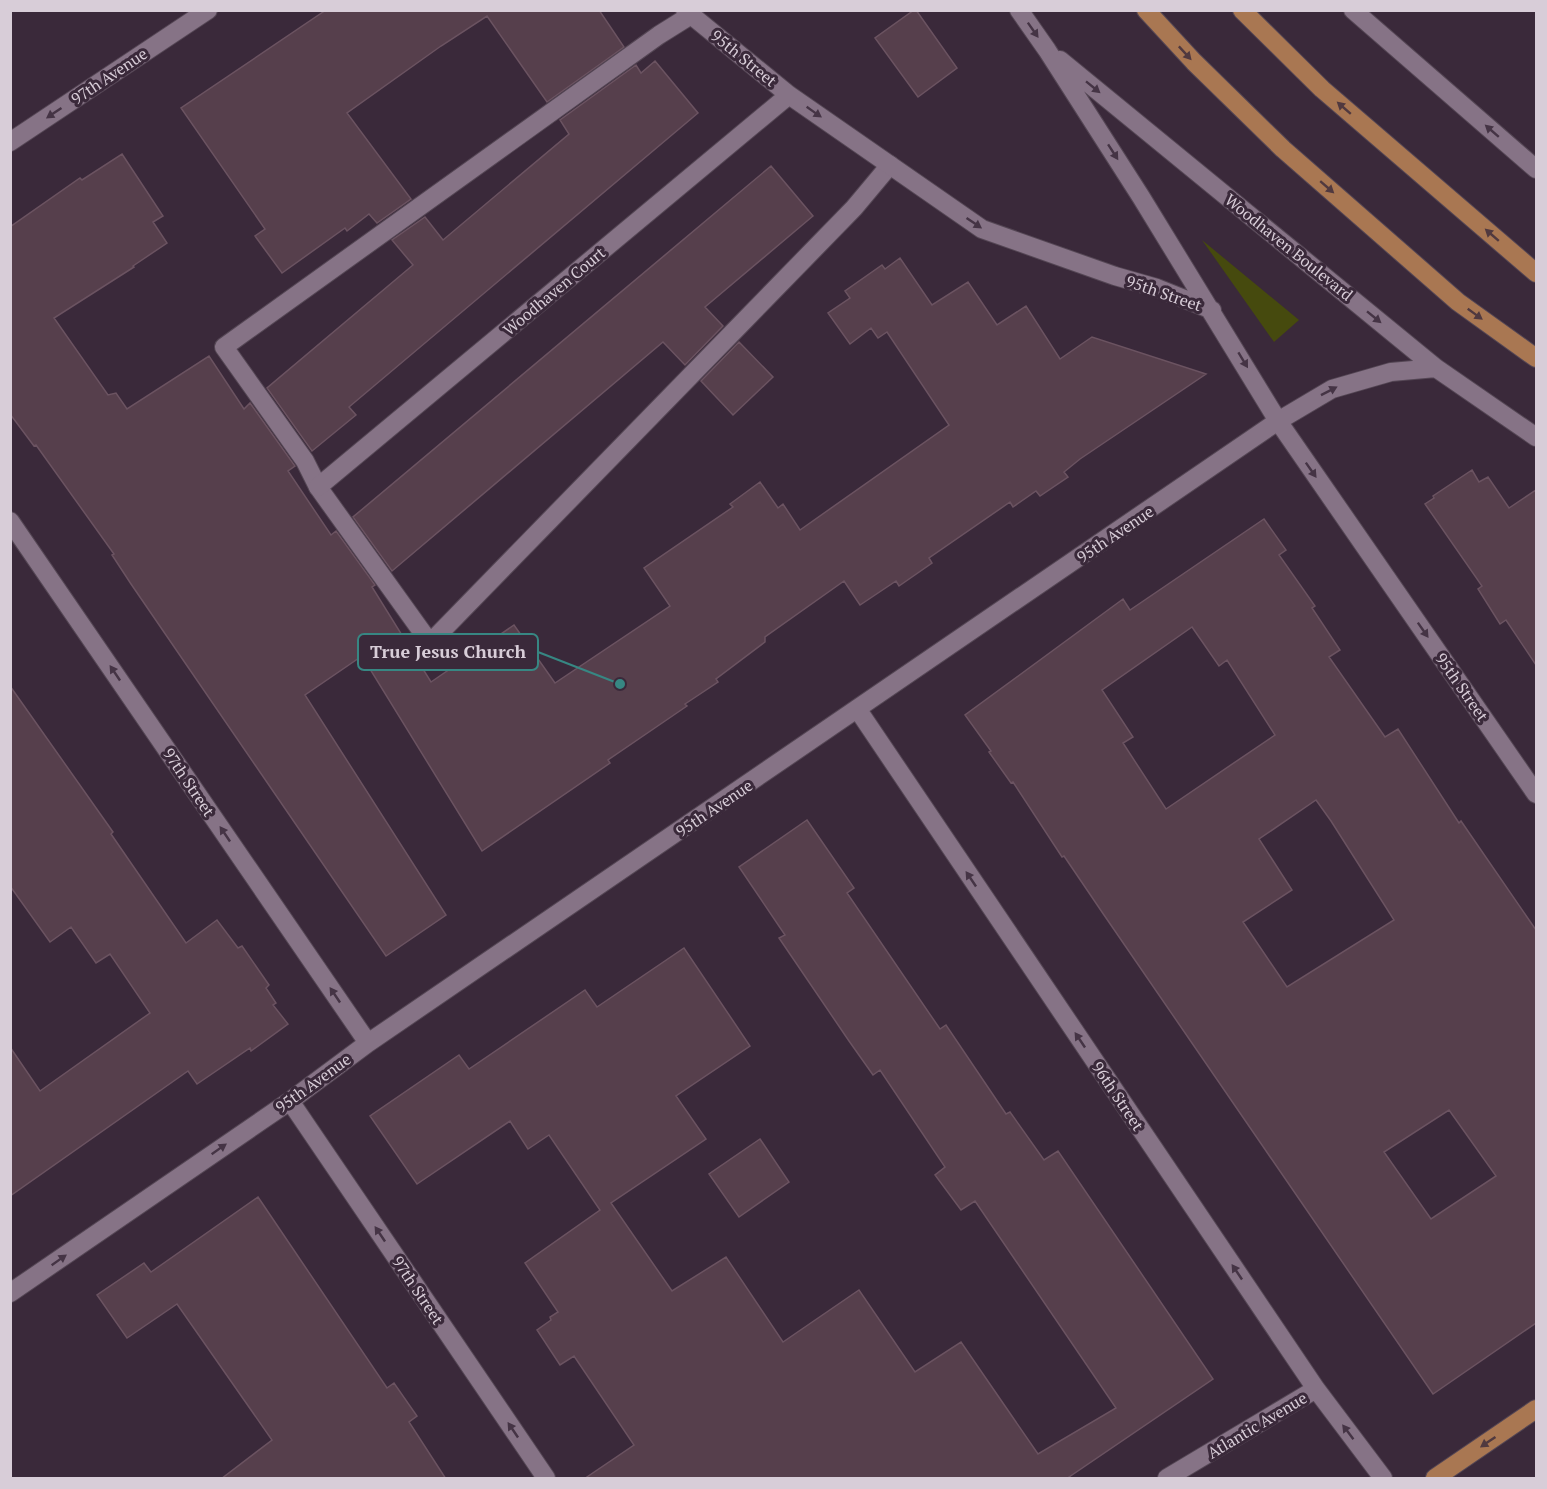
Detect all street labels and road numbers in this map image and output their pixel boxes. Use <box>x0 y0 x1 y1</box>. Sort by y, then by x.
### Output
street label: 95th Street <box>706 25 782 91</box>
street label: 97th Avenue <box>67 42 151 110</box>
street label: Woodhaven Boulevard <box>1220 188 1358 306</box>
street label: Woodhaven Court <box>498 242 610 340</box>
street label: 95th Street <box>1123 270 1205 316</box>
street label: 95th Avenue <box>1072 500 1158 568</box>
street label: 95th Street <box>1430 648 1494 726</box>
street label: 97th Street <box>158 743 220 821</box>
street label: 95th Avenue <box>671 774 757 842</box>
street label: 95th Avenue <box>271 1048 355 1118</box>
street label: 96th Street <box>1087 1057 1149 1135</box>
street label: 97th Street <box>387 1251 449 1329</box>
street label: Atlantic Avenue <box>1203 1387 1311 1463</box>

